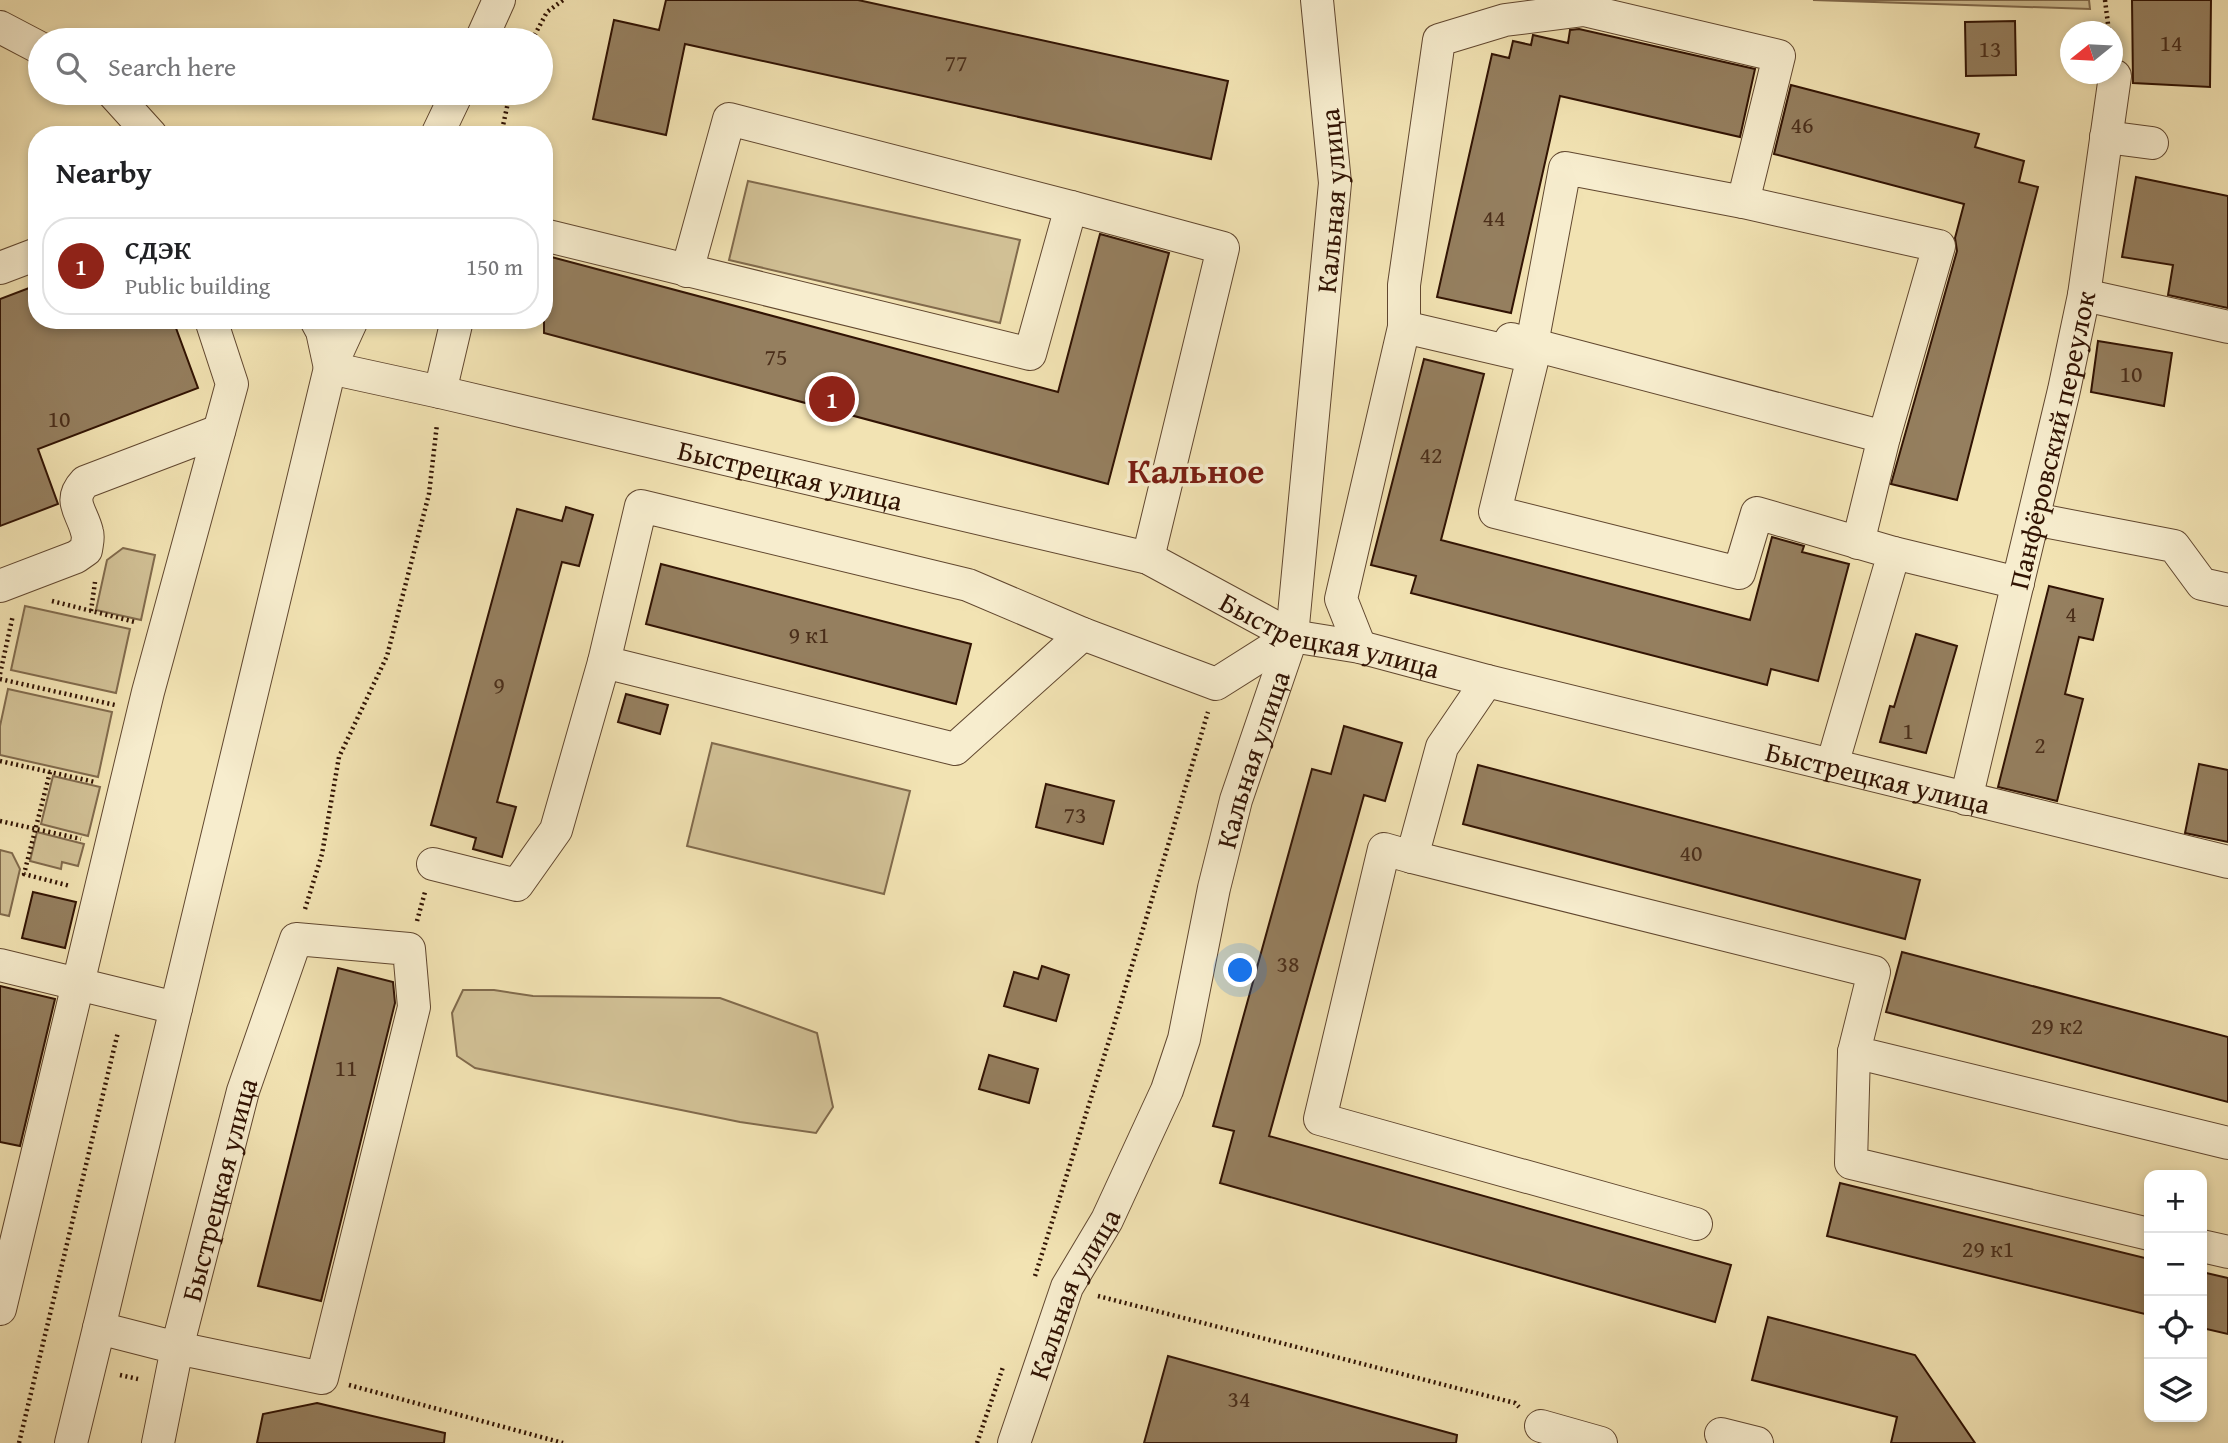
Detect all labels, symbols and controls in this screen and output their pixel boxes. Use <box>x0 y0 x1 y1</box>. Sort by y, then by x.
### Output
north arrow <box>2060 21 2123 84</box>
house number: 14 <box>2159 25 2183 60</box>
search box <box>28 28 553 105</box>
house number: 13 <box>1978 31 2002 66</box>
house number: 77 <box>944 45 968 80</box>
text: Search here <box>108 47 236 86</box>
icon: search <box>52 48 90 86</box>
street label: Кальная улица <box>1304 106 1356 295</box>
house number: 46 <box>1790 107 1814 142</box>
text: Nearby <box>56 150 152 194</box>
house number: 44 <box>1482 200 1506 235</box>
text: СДЭК <box>125 230 191 269</box>
text: 1 <box>75 250 87 283</box>
text: 150 m <box>466 250 523 283</box>
text: Public building <box>125 269 270 302</box>
street label: Панфёровский переулок <box>1997 287 2105 593</box>
house number: 75 <box>764 339 788 374</box>
house number: 10 <box>2119 356 2143 391</box>
pin: 1 <box>809 373 855 425</box>
house number: 10 <box>47 401 71 436</box>
street label: Быстрецкая улица <box>674 428 908 520</box>
house number: 42 <box>1419 437 1443 472</box>
district label: Кальное <box>1127 445 1265 496</box>
street label: Быстрецкая улица <box>1213 580 1445 688</box>
house number: 4 <box>2065 596 2077 631</box>
house number: 9 к1 <box>789 617 829 652</box>
street label: Кальная улица <box>1204 664 1300 852</box>
house number: 9 <box>493 667 505 702</box>
house number: 1 <box>1902 713 1914 748</box>
house number: 2 <box>2034 727 2046 762</box>
street label: Быстрецкая улица <box>1762 729 1995 824</box>
house number: 73 <box>1063 797 1087 832</box>
house number: 40 <box>1679 835 1703 870</box>
house number: 38 <box>1276 946 1300 981</box>
your location <box>1223 953 1257 987</box>
house number: 29 к2 <box>2031 1008 2083 1043</box>
house number: 11 <box>334 1050 358 1085</box>
street label: Быстрецкая улица <box>169 1071 267 1305</box>
map controls <box>2144 1170 2207 1422</box>
button: + <box>2144 1170 2207 1233</box>
street label: Кальная улица <box>1017 1201 1130 1385</box>
house number: 29 к1 <box>1962 1231 2014 1266</box>
button: − <box>2144 1233 2207 1296</box>
button: locate <box>2144 1296 2207 1359</box>
button: layers <box>2144 1359 2207 1422</box>
house number: 34 <box>1227 1381 1251 1416</box>

